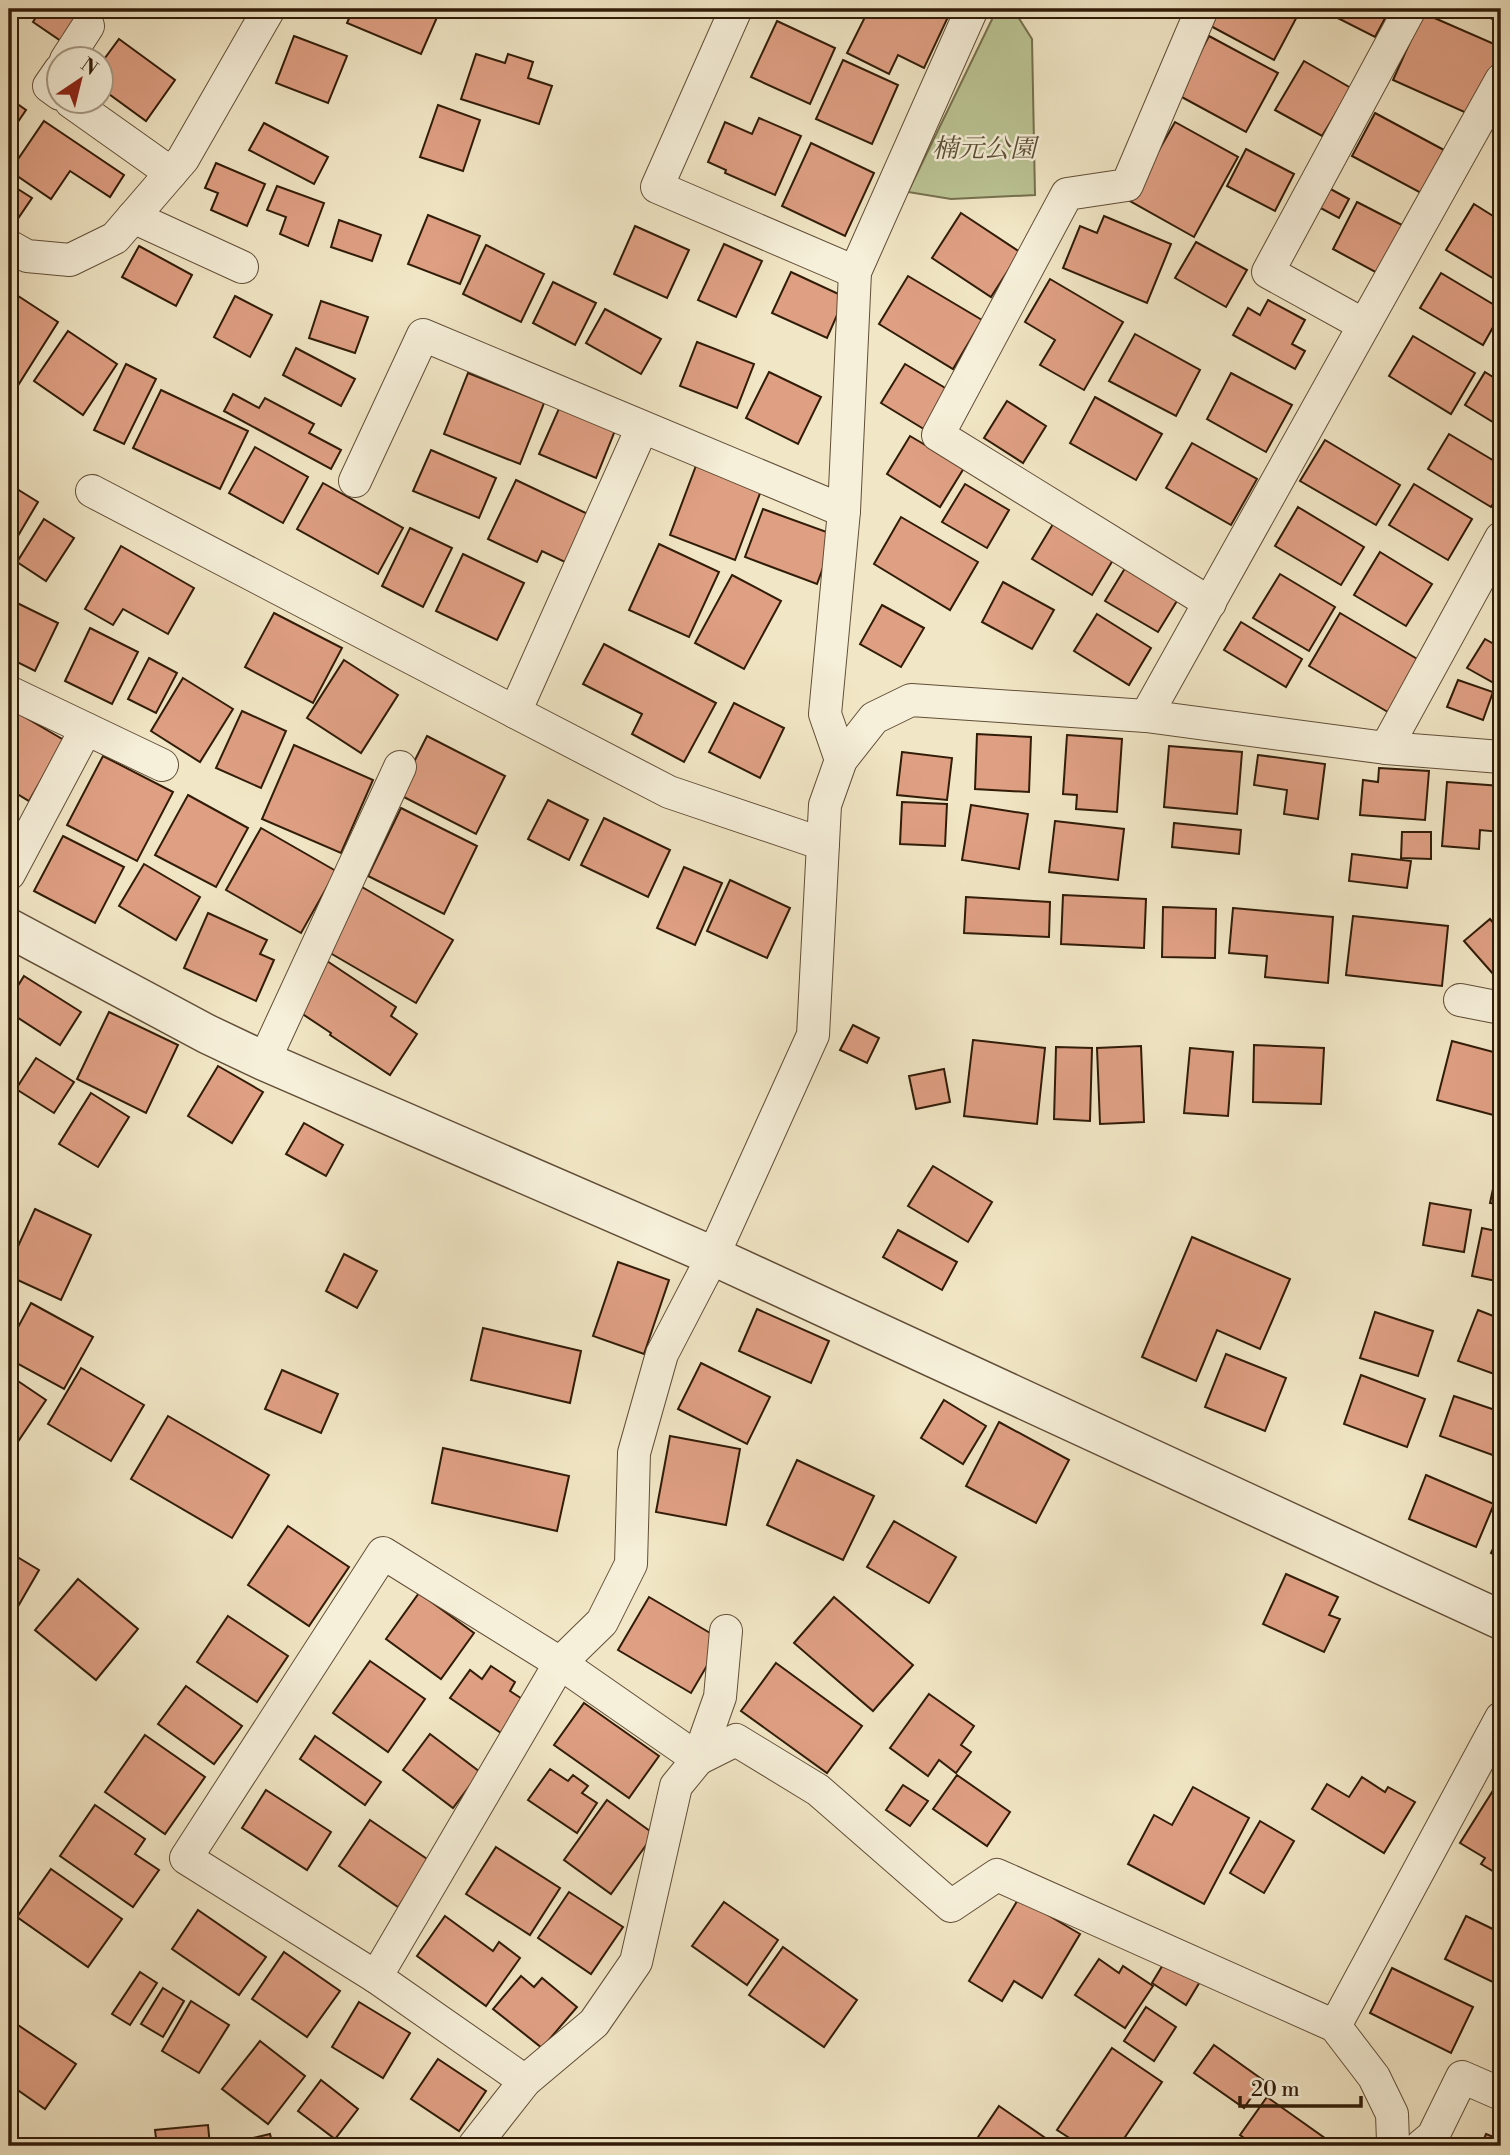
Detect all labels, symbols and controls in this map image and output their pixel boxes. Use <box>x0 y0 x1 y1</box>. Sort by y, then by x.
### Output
north arrow <box>46 46 116 116</box>
text: N <box>76 53 102 81</box>
park label: 楠元公園 <box>932 133 1040 165</box>
scale bar <box>1240 2064 1361 2108</box>
text: 20 m <box>1251 2077 1300 2103</box>

